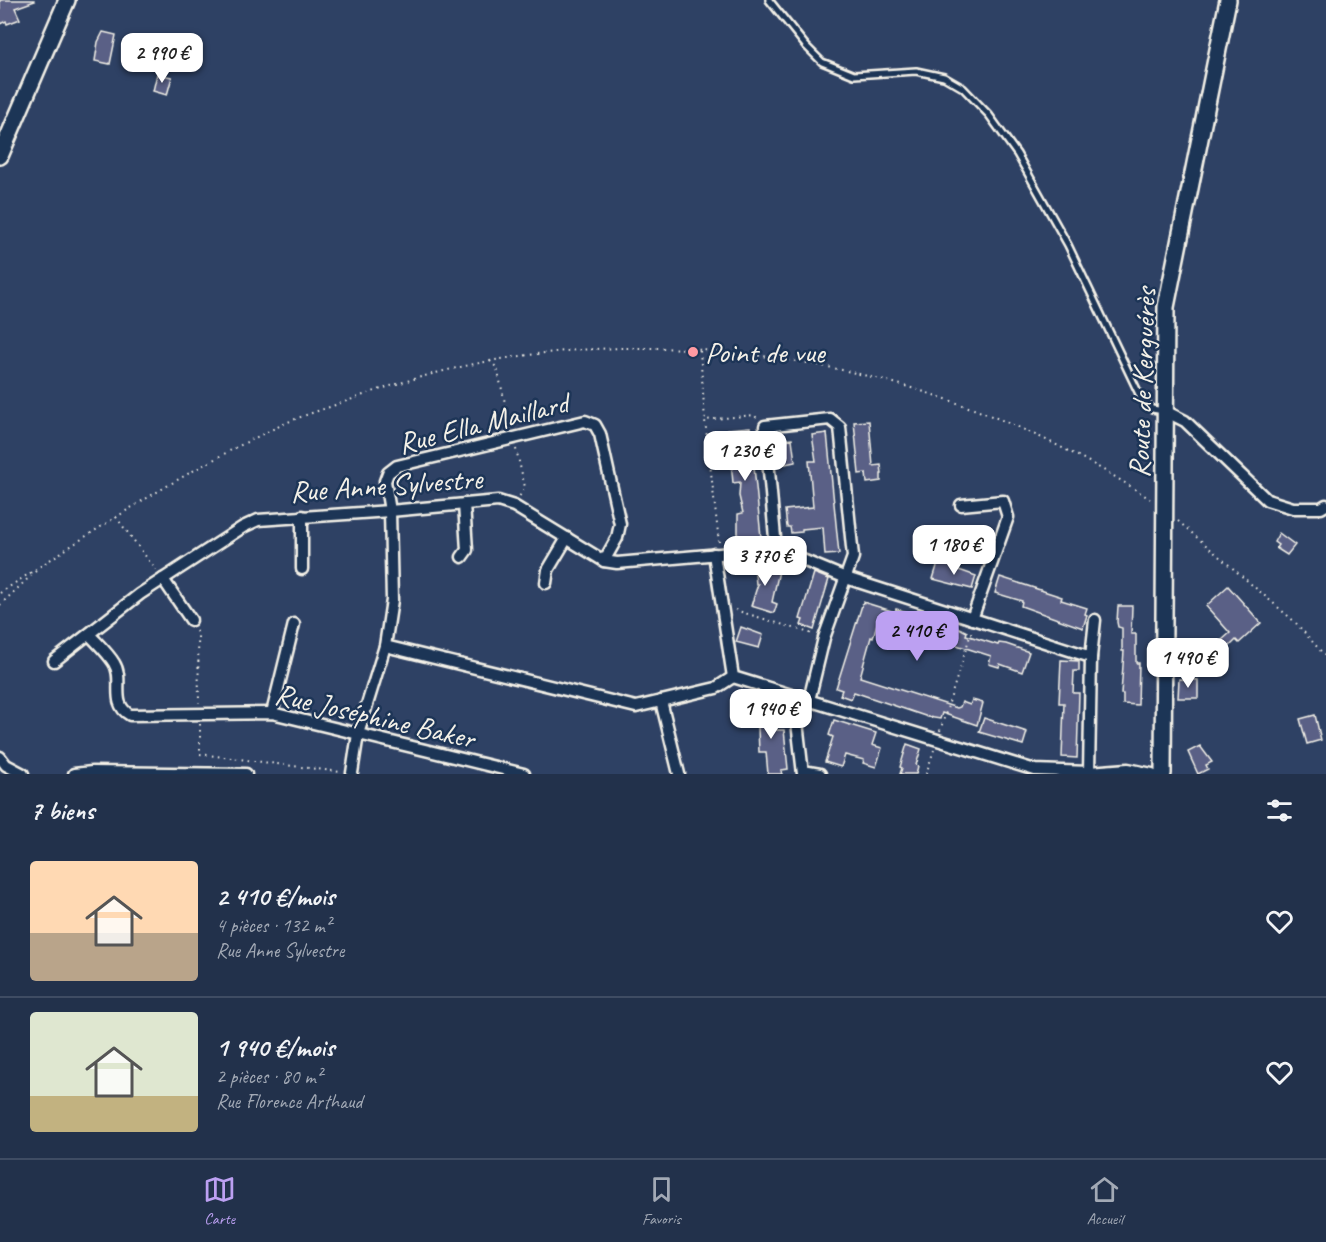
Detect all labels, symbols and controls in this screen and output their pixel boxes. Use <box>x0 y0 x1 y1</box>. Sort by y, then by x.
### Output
pin: 2 990 € <box>107 33 217 84</box>
text: 2 990 € <box>135 40 189 65</box>
street label: Route de Kerguérès <box>1120 285 1164 479</box>
place label: Point de vue <box>705 333 827 371</box>
marker: Point de vue <box>686 345 700 359</box>
street label: Rue Ella Maillard <box>394 382 576 463</box>
pin: 1 230 € <box>690 431 800 482</box>
text: 1 230 € <box>718 438 772 463</box>
street label: Rue Anne Sylvestre <box>289 459 486 511</box>
pin: 1 180 € <box>899 525 1009 576</box>
text: 1 180 € <box>927 532 981 557</box>
pin: 3 770 € <box>710 536 820 587</box>
text: 3 770 € <box>738 543 792 568</box>
pin: 2 410 € <box>862 611 972 662</box>
text: 2 410 € <box>890 618 944 643</box>
pin: 1 490 € <box>1133 638 1243 689</box>
text: 1 490 € <box>1161 645 1215 670</box>
street label: Rue Joséphine Baker <box>271 675 481 758</box>
pin: 1 940 € <box>716 689 826 740</box>
text: 1 940 € <box>744 696 798 721</box>
text: 7 biens <box>30 794 94 827</box>
icon: filters <box>1263 794 1296 827</box>
text: 2 410 €/mois <box>216 880 335 913</box>
icon: home <box>78 885 150 957</box>
icon: heart <box>1263 905 1296 938</box>
text: 4 pièces · 132 m² <box>216 913 331 938</box>
text: Rue Anne Sylvestre <box>216 938 344 963</box>
text: 1 940 €/mois <box>216 1031 334 1064</box>
icon: home <box>78 1036 150 1108</box>
icon: heart <box>1263 1056 1296 1089</box>
text: 2 pièces · 80 m² <box>216 1064 322 1089</box>
text: Rue Florence Arthaud <box>216 1089 362 1114</box>
tab: Carte <box>203 1173 236 1229</box>
tab: Favoris <box>642 1173 681 1229</box>
tab: Accueil <box>1087 1173 1123 1229</box>

